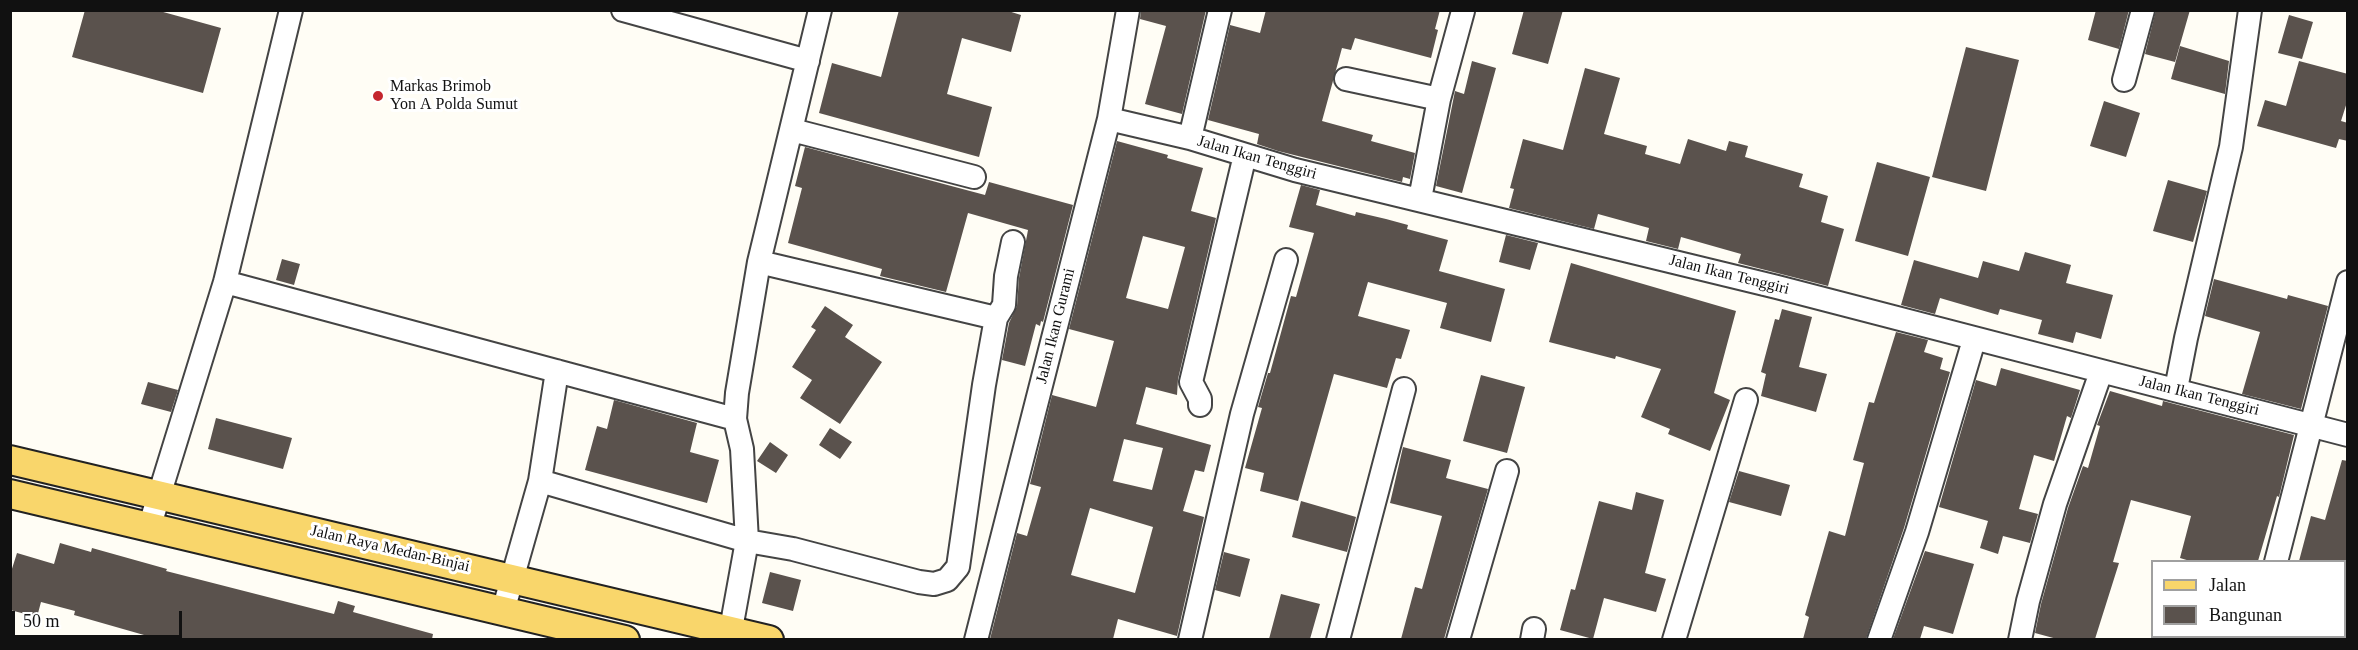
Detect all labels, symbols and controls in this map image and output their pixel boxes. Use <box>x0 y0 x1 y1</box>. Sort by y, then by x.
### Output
place label: Markas Brimob Yon A Polda Sumut <box>390 77 518 115</box>
marker: Markas Brimob Yon A Polda Sumut <box>371 89 385 103</box>
street label: Jalan Ikan Tenggiri <box>1195 132 1319 184</box>
street label: Jalan Ikan Tenggiri <box>1667 251 1791 299</box>
street label: Jalan Ikan Gurami <box>1032 266 1080 386</box>
street label: Jalan Ikan Tenggiri <box>2137 372 2261 420</box>
street label: Jalan Raya Medan-Binjai <box>309 521 471 577</box>
legend <box>2151 560 2346 638</box>
text: Jalan <box>2209 575 2246 595</box>
scale bar <box>15 599 184 637</box>
text: Bangunan <box>2209 605 2282 625</box>
text: 50 m <box>23 611 60 631</box>

